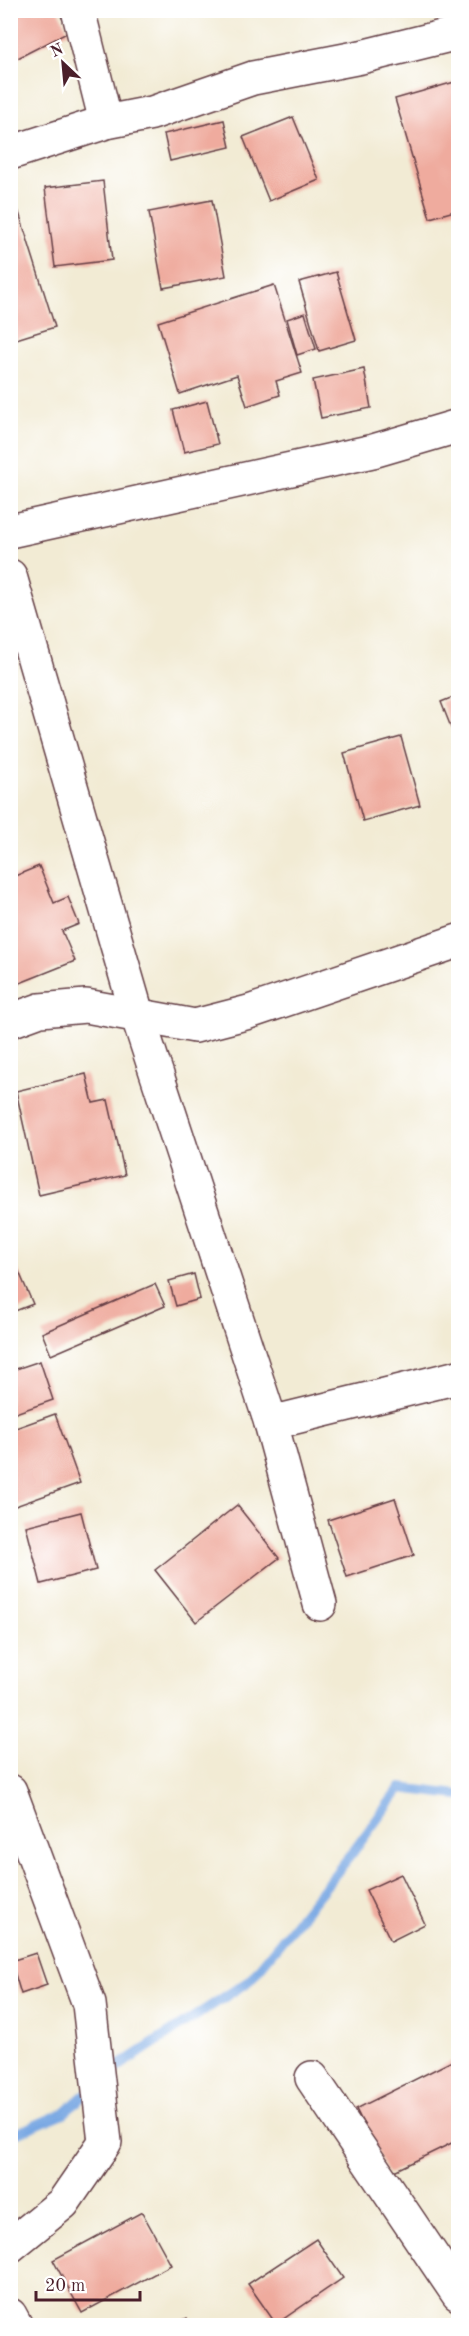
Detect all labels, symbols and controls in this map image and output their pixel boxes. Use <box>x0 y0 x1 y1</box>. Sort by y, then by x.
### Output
north arrow <box>33 33 93 93</box>
text: N <box>48 41 67 61</box>
scale bar <box>36 2264 140 2302</box>
text: 20 m <box>45 2277 85 2295</box>

